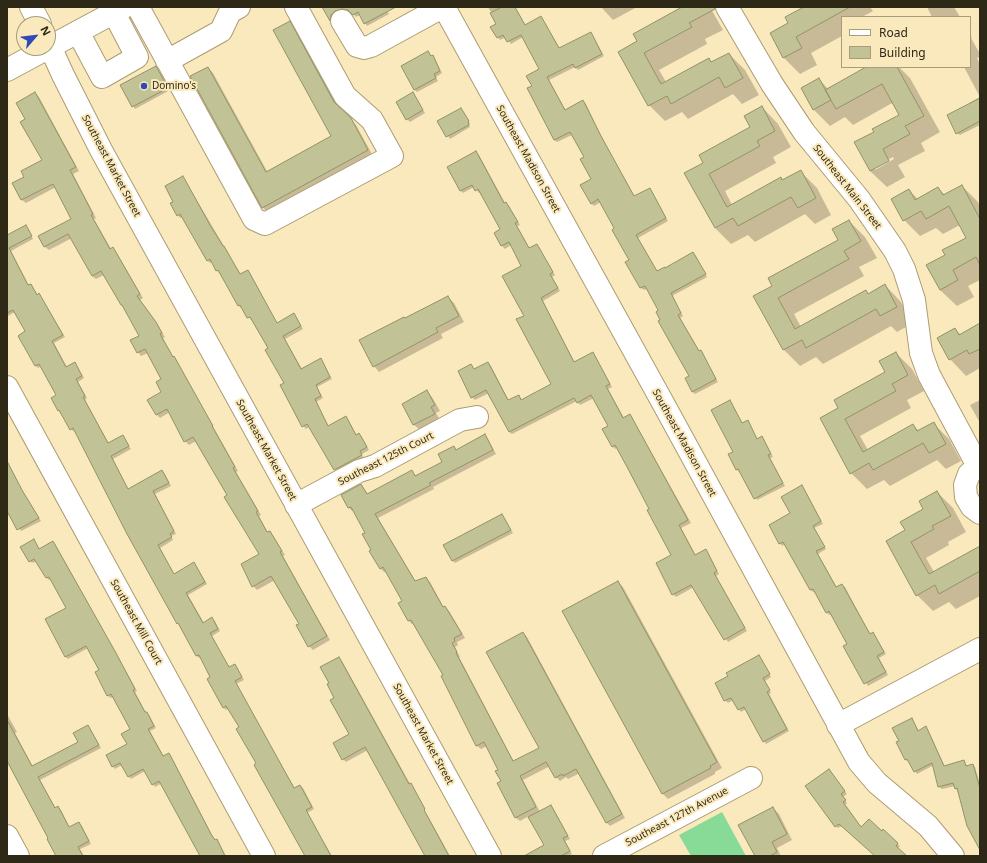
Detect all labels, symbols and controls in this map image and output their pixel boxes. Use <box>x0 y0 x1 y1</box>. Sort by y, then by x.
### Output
north arrow <box>16 16 56 56</box>
legend <box>841 16 971 68</box>
text: N <box>37 23 55 38</box>
text: Road <box>879 24 908 41</box>
text: Building <box>879 44 926 61</box>
place label: Domino's <box>152 80 196 92</box>
marker: Domino's <box>139 81 149 91</box>
street label: Southeast Madison Street <box>493 103 563 215</box>
street label: Southeast Market Street <box>79 113 143 219</box>
street label: Southeast Main Street <box>810 142 884 232</box>
street label: Southeast Madison Street <box>649 387 719 499</box>
street label: Southeast Market Street <box>233 397 299 503</box>
street label: Southeast 125th Court <box>336 430 436 488</box>
street label: Southeast Mill Court <box>108 577 164 667</box>
street label: Southeast Market Street <box>390 681 456 787</box>
street label: Southeast 127th Avenue <box>624 785 730 849</box>

